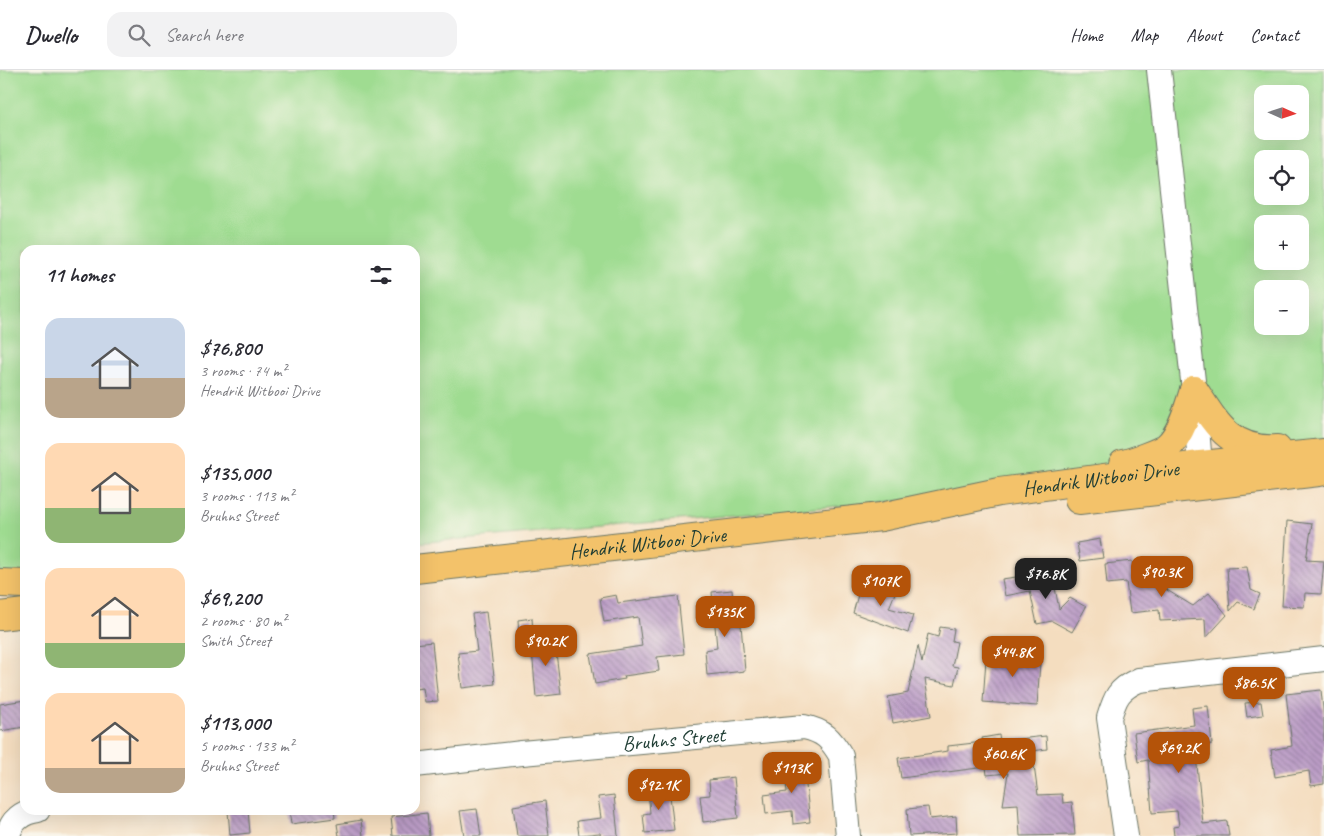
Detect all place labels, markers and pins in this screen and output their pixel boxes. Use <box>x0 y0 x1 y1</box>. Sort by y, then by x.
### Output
pin: $90.3K <box>1121 556 1203 598</box>
pin: $76.8K <box>1005 558 1087 600</box>
pin: $107K <box>846 564 916 607</box>
pin: $135K <box>690 596 760 638</box>
pin: $90.2K <box>505 624 587 667</box>
pin: $44.8K <box>972 636 1054 678</box>
pin: $86.5K <box>1213 666 1295 709</box>
pin: $69.2K <box>1138 732 1220 774</box>
pin: $60.6K <box>963 738 1045 780</box>
pin: $113K <box>757 752 827 794</box>
pin: $92.1K <box>618 768 700 811</box>

